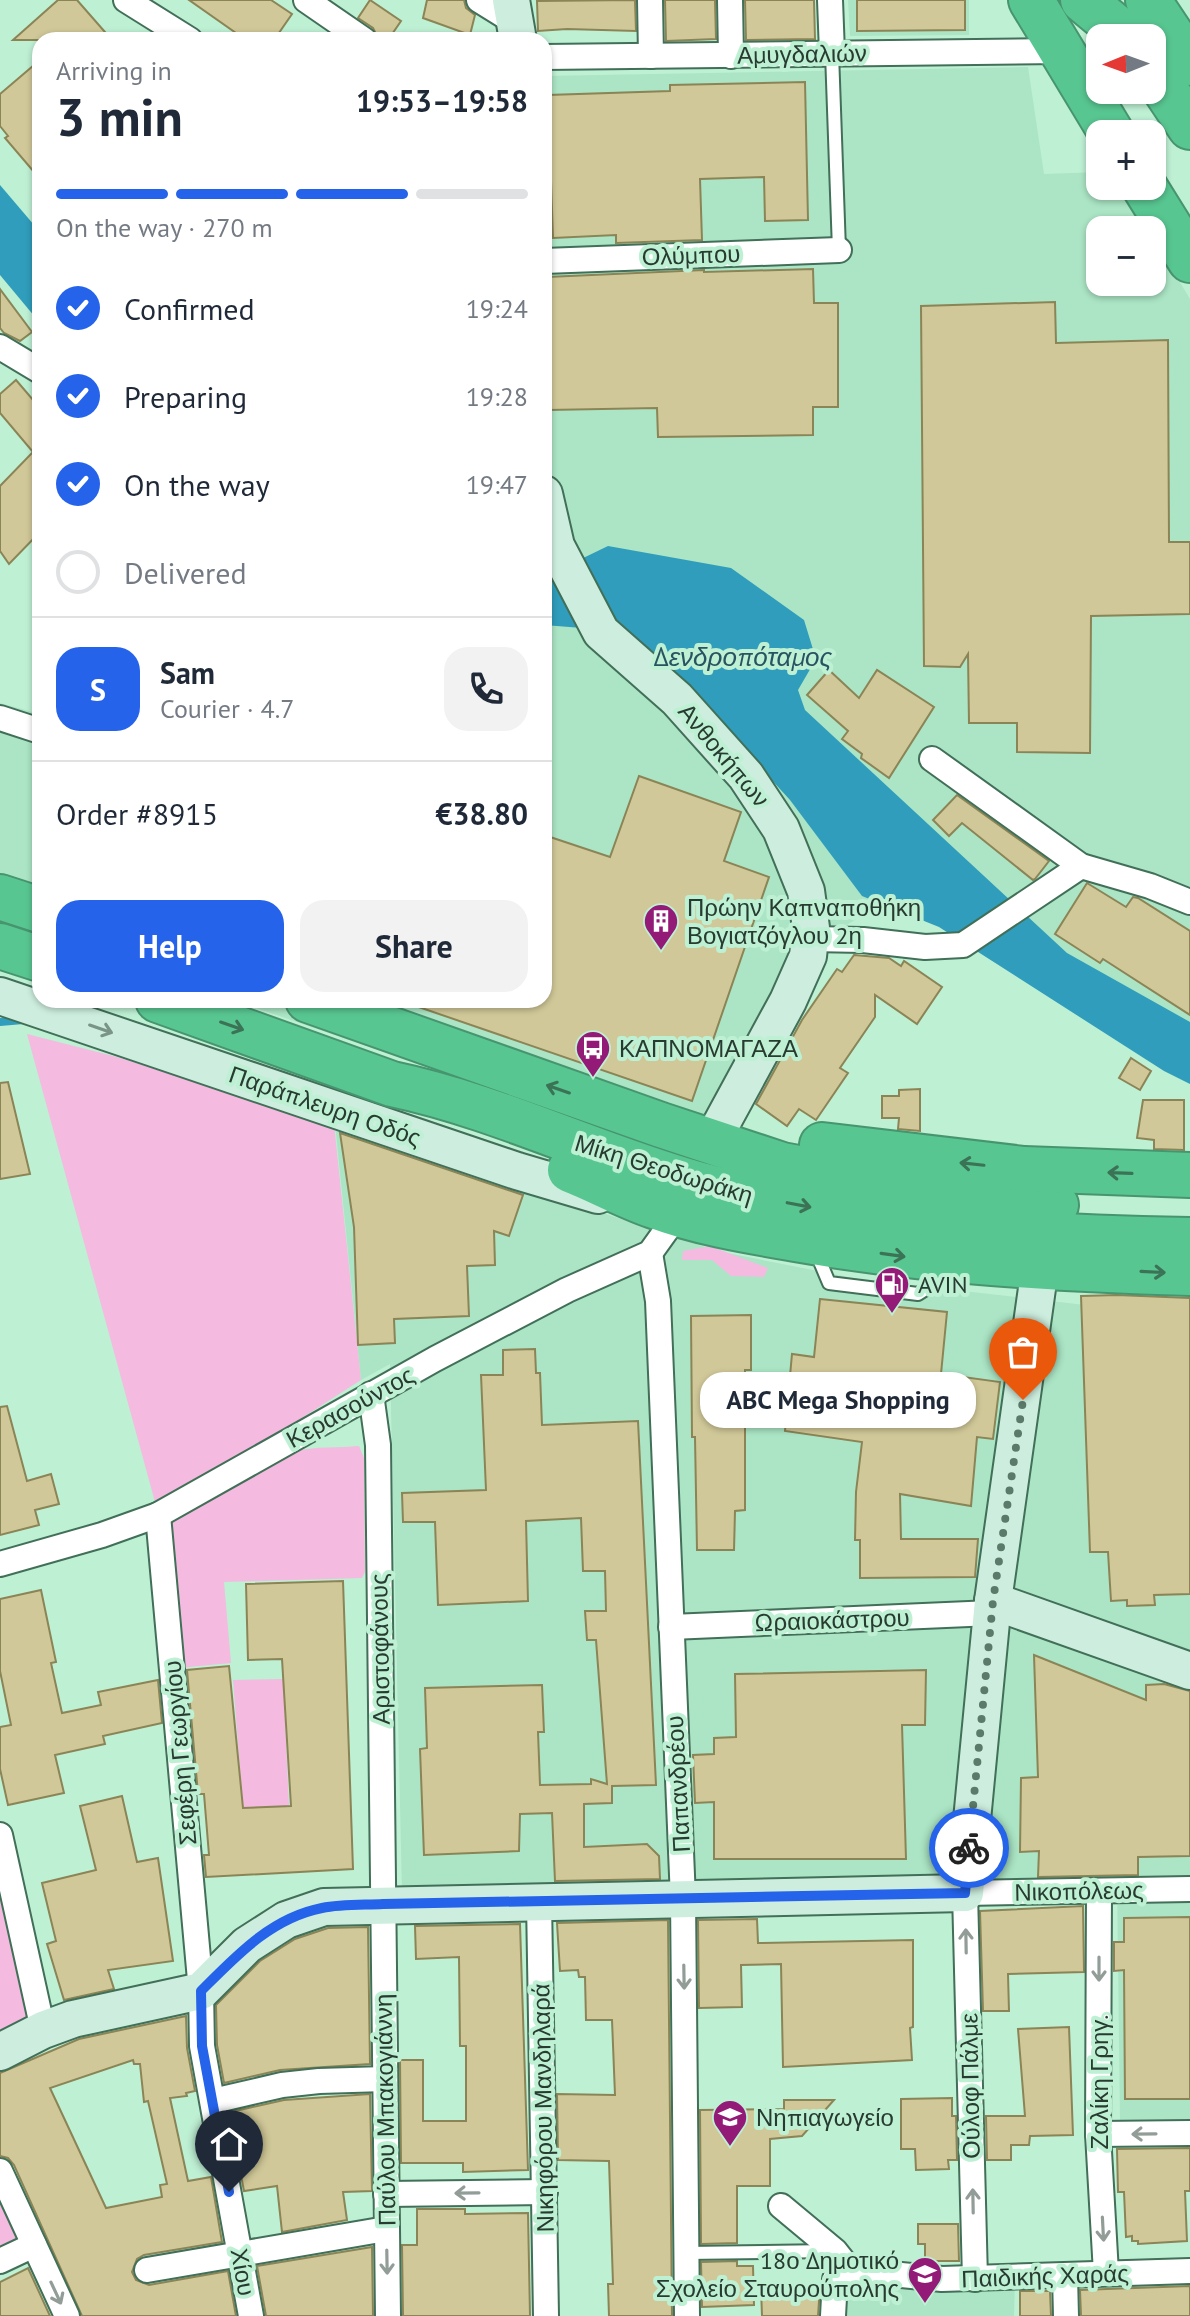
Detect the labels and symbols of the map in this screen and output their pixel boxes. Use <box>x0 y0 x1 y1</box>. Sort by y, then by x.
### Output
north arrow <box>1086 24 1166 104</box>
street label: Αμυγδαλιών <box>737 37 867 71</box>
street label: Ολύμπου <box>641 238 741 272</box>
water label: Δενδροπόταμος <box>654 640 832 673</box>
street label: Ανθοκήπων <box>672 697 776 813</box>
place label: Πρώην Καπναποθήκη Βογιατζόγλου 2η <box>687 892 921 951</box>
building icon: Πρώην Καπναποθήκη Βογιατζόγλου 2η <box>642 902 680 952</box>
one-way arrow <box>219 1019 244 1034</box>
one-way arrow <box>88 1022 113 1037</box>
bus stop icon: ΚΑΠΝΟΜΑΓΑΖΑ <box>574 1029 612 1079</box>
place label: ΚΑΠΝΟΜΑΓΑΖΑ <box>619 1033 798 1064</box>
street label: Παράπλευρη Οδός <box>225 1059 425 1153</box>
one-way arrow <box>546 1081 571 1095</box>
street label: Μίκη Θεοδωράκη <box>571 1127 757 1211</box>
one-way arrow <box>959 1156 986 1171</box>
one-way arrow <box>1107 1165 1134 1181</box>
one-way arrow <box>786 1199 811 1214</box>
one-way arrow <box>880 1248 905 1263</box>
one-way arrow <box>1139 1264 1166 1279</box>
fuel station icon: AVIN <box>873 1265 911 1315</box>
place label: AVIN <box>918 1269 968 1300</box>
pin <box>989 1318 1057 1400</box>
street label: Κερασούντος <box>281 1359 419 1455</box>
callout: ABC Mega Shopping <box>699 1372 975 1428</box>
street label: Αριστοφάνoυς <box>363 1573 397 1725</box>
street label: Ωραιοκάστρου <box>754 1602 910 1638</box>
street label: Σεφέρη Γεωργίου <box>156 1659 204 1847</box>
street label: Παπανδρέου <box>659 1715 697 1853</box>
courier <box>929 1808 1009 1888</box>
street label: Νικοπόλεως <box>1014 1874 1144 1908</box>
one-way arrow <box>958 1928 974 1955</box>
one-way arrow <box>1091 1955 1107 1982</box>
one-way arrow <box>676 1963 691 1990</box>
street label: Νικηφόρου Μανδηλαρά <box>525 1983 561 2233</box>
street label: Παύλου Μπακογιάννη <box>367 1994 403 2226</box>
street label: Ούλοφ Πάλμε <box>953 2012 987 2159</box>
street label: Ζαλίκη Γρηγ. <box>1084 2015 1115 2149</box>
school or university icon: Νηπιαγωγείο <box>711 2098 749 2148</box>
place label: Νηπιαγωγείο <box>756 2102 894 2133</box>
pin <box>195 2110 263 2192</box>
one-way arrow <box>1131 2126 1158 2141</box>
one-way arrow <box>454 2185 481 2201</box>
one-way arrow <box>965 2188 980 2215</box>
one-way arrow <box>1096 2215 1111 2242</box>
place label: 18ο Δημοτικό Σχολείο Σταυρούπολης <box>656 2245 899 2304</box>
street label: Χίου <box>224 2246 262 2298</box>
one-way arrow <box>379 2248 394 2275</box>
school or university icon: 18ο Δημοτικό Σχολείο Σταυρούπολης <box>906 2255 944 2305</box>
street label: Παιδικής Χαράς <box>961 2258 1129 2294</box>
one-way arrow <box>49 2281 64 2305</box>

